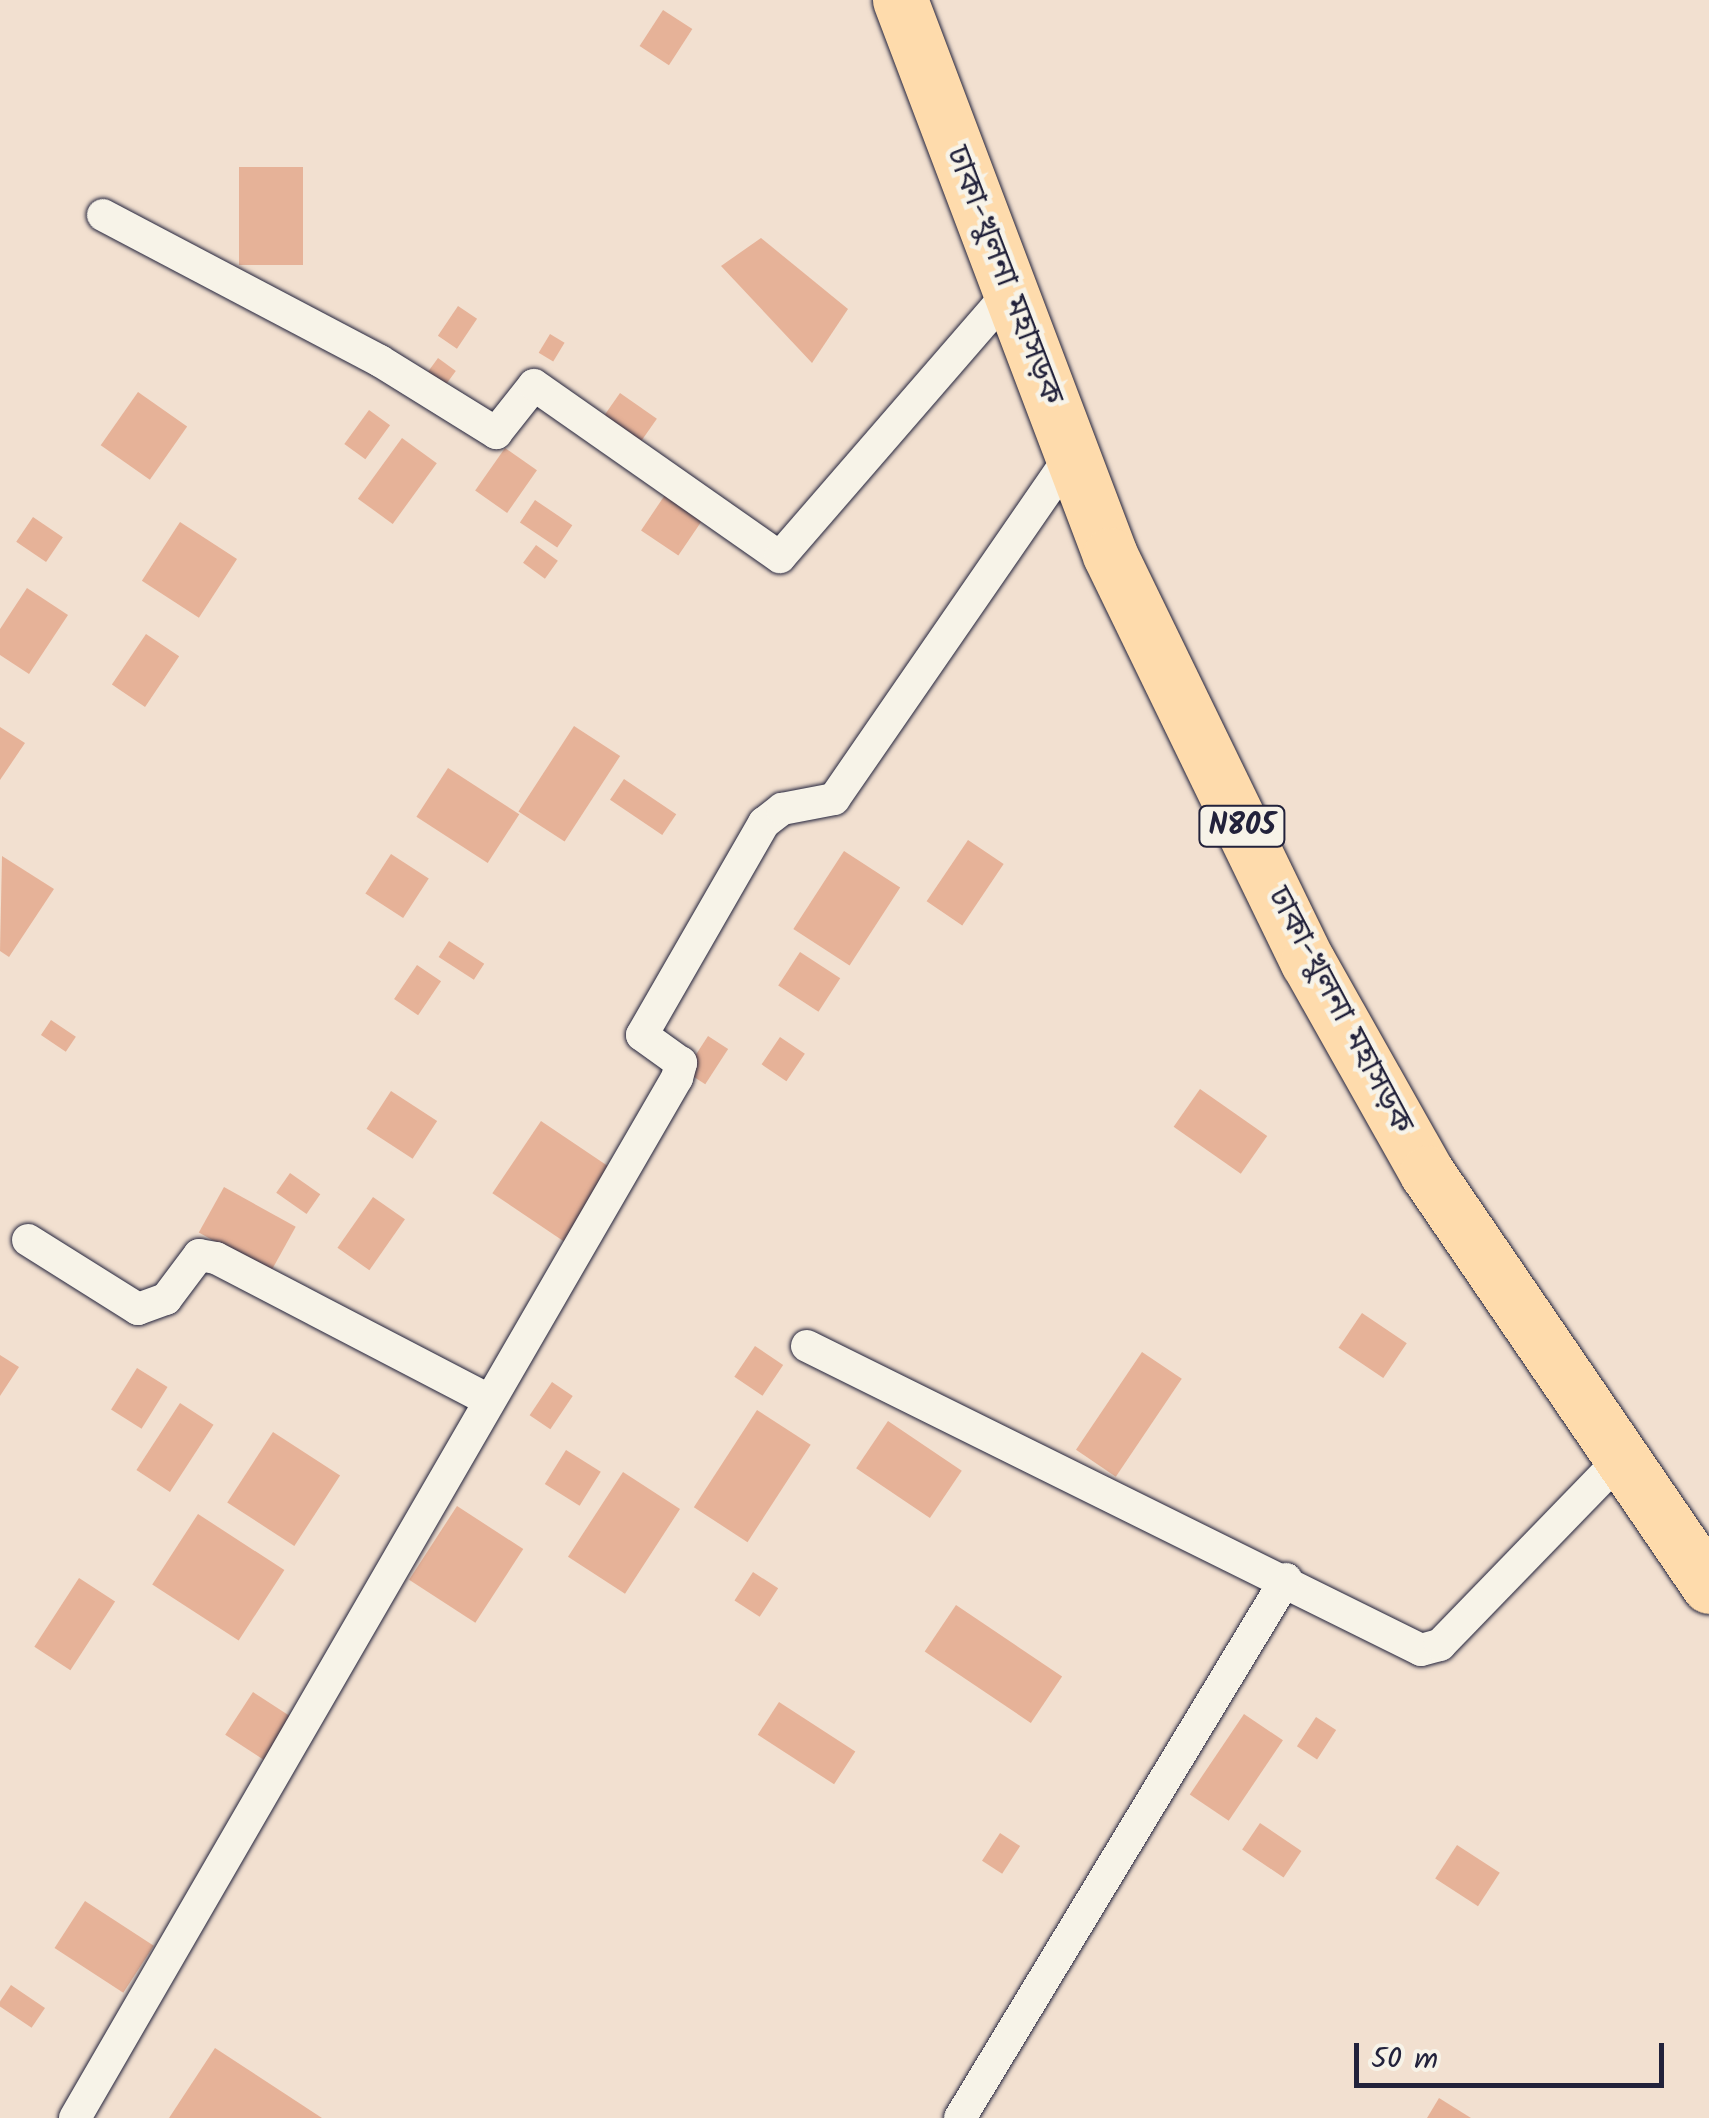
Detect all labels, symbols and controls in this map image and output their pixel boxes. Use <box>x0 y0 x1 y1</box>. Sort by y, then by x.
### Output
street label: ঢাকা-খুলনা মহাসড়ক <box>936 141 1070 411</box>
road number: N805 <box>1197 801 1287 851</box>
street label: ঢাকা-খুলনা মহাসড়ক <box>1258 881 1420 1141</box>
scale bar <box>1359 2023 1669 2085</box>
text: 50 m <box>1371 2036 1438 2084</box>

